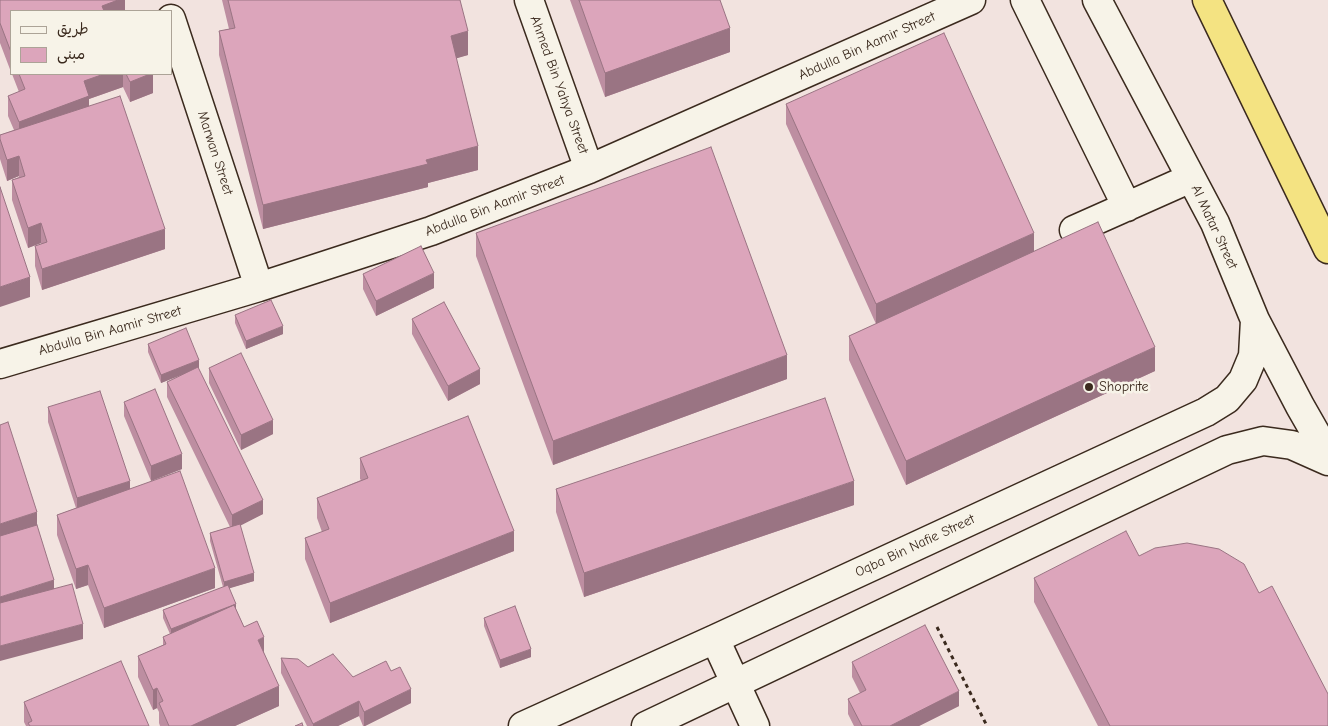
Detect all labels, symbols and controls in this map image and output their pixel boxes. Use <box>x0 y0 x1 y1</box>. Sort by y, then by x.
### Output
street label: Abdulla Bin Aamir Street <box>796 8 938 84</box>
legend <box>10 10 172 75</box>
street label: Ahmed Bin Yahya Street <box>526 14 592 156</box>
text: طريق <box>57 20 89 38</box>
text: مبنى <box>57 45 85 63</box>
street label: Marwan Street <box>194 109 236 197</box>
street label: Abdulla Bin Aamir Street <box>423 172 567 240</box>
street label: Al Matar Street <box>1187 182 1241 272</box>
street label: Abdulla Bin Aamir Street <box>37 303 183 359</box>
place label: Shoprite <box>1099 379 1148 395</box>
marker: Shoprite <box>1083 381 1095 393</box>
street label: Oqba Bin Nafie Street <box>852 511 978 581</box>

